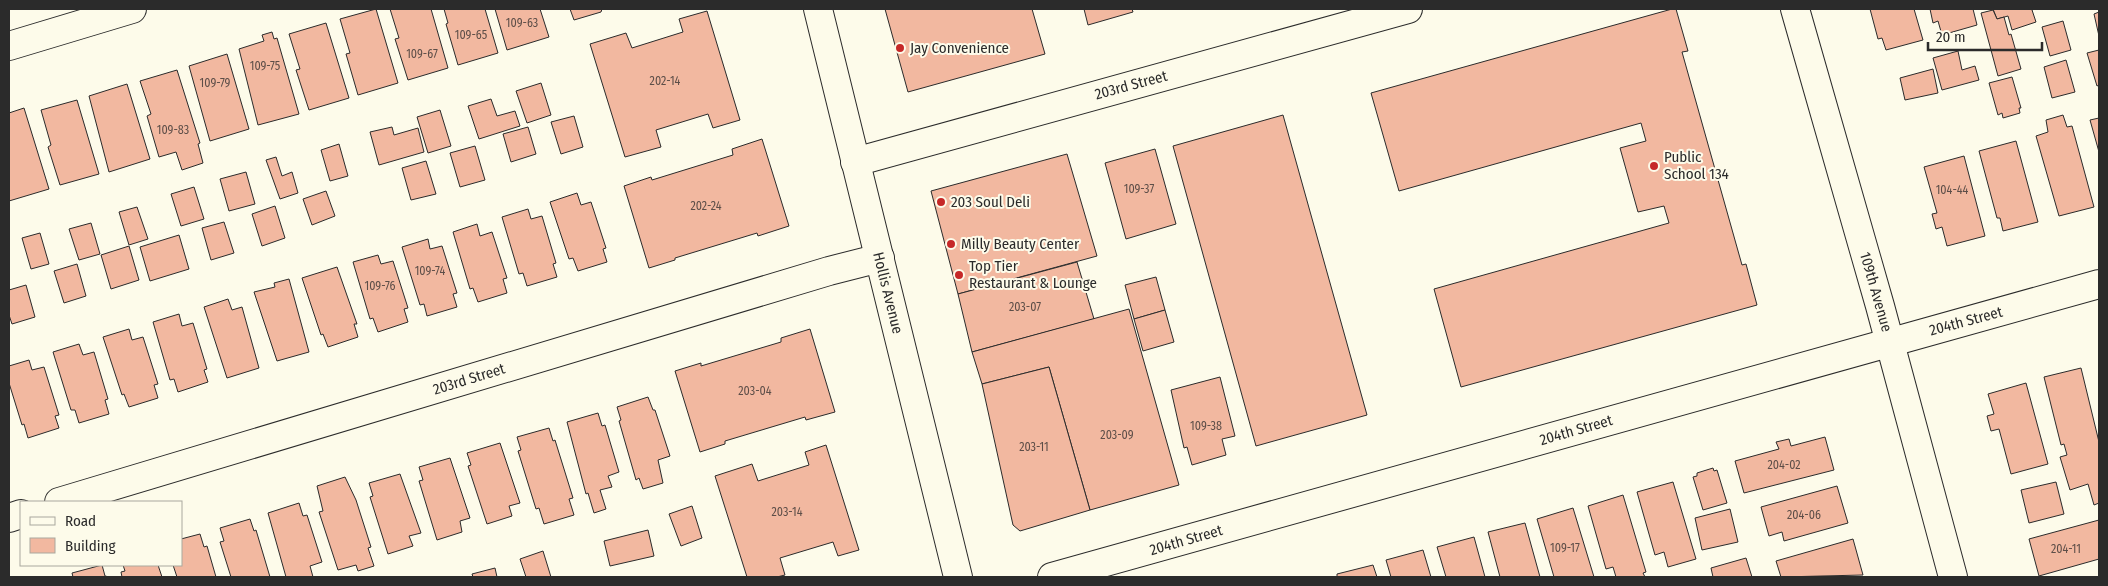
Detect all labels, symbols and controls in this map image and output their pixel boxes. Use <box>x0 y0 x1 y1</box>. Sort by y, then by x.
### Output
house number: 109-63 <box>506 16 538 30</box>
scale bar <box>1928 20 2042 52</box>
house number: 109-65 <box>455 28 488 42</box>
text: 20 m <box>1936 28 1966 46</box>
place label: Jay Convenience <box>910 39 1009 57</box>
marker: Jay Convenience <box>894 42 906 54</box>
house number: 109-67 <box>406 47 438 61</box>
house number: 109-75 <box>250 59 281 73</box>
street label: 203rd Street <box>1093 67 1169 103</box>
house number: 202-14 <box>650 74 681 88</box>
house number: 109-79 <box>200 76 231 90</box>
house number: 109-83 <box>157 123 189 137</box>
place label: Public School 134 <box>1664 148 1729 183</box>
marker: Public School 134 <box>1648 160 1660 172</box>
house number: 109-37 <box>1124 182 1154 196</box>
house number: 104-44 <box>1936 183 1969 197</box>
place label: 203 Soul Deli <box>951 193 1030 211</box>
marker: 203 Soul Deli <box>935 196 947 208</box>
house number: 202-24 <box>690 199 722 213</box>
place label: Milly Beauty Center <box>961 235 1080 253</box>
marker: Milly Beauty Center <box>945 238 957 250</box>
street label: Hollis Avenue <box>869 250 907 336</box>
street label: 109th Avenue <box>1856 250 1896 334</box>
place label: Top Tier Restaurant & Lounge <box>969 257 1097 292</box>
house number: 109-74 <box>415 264 446 278</box>
marker: Top Tier Restaurant & Lounge <box>953 269 965 281</box>
house number: 109-76 <box>365 279 395 293</box>
house number: 203-07 <box>1009 300 1041 314</box>
street label: 204th Street <box>1927 303 2005 339</box>
street label: 203rd Street <box>431 360 507 398</box>
house number: 203-04 <box>738 384 772 398</box>
street label: 204th Street <box>1538 411 1615 449</box>
house number: 109-38 <box>1190 419 1222 433</box>
house number: 203-09 <box>1100 428 1134 442</box>
house number: 203-11 <box>1019 440 1049 454</box>
house number: 204-02 <box>1767 458 1801 472</box>
legend <box>20 501 182 566</box>
house number: 203-14 <box>772 505 803 519</box>
house number: 204-06 <box>1787 508 1821 522</box>
text: Road <box>65 512 96 530</box>
street label: 204th Street <box>1148 521 1225 559</box>
text: Building <box>65 537 116 555</box>
house number: 109-17 <box>1550 541 1580 555</box>
house number: 204-11 <box>2051 542 2081 556</box>

